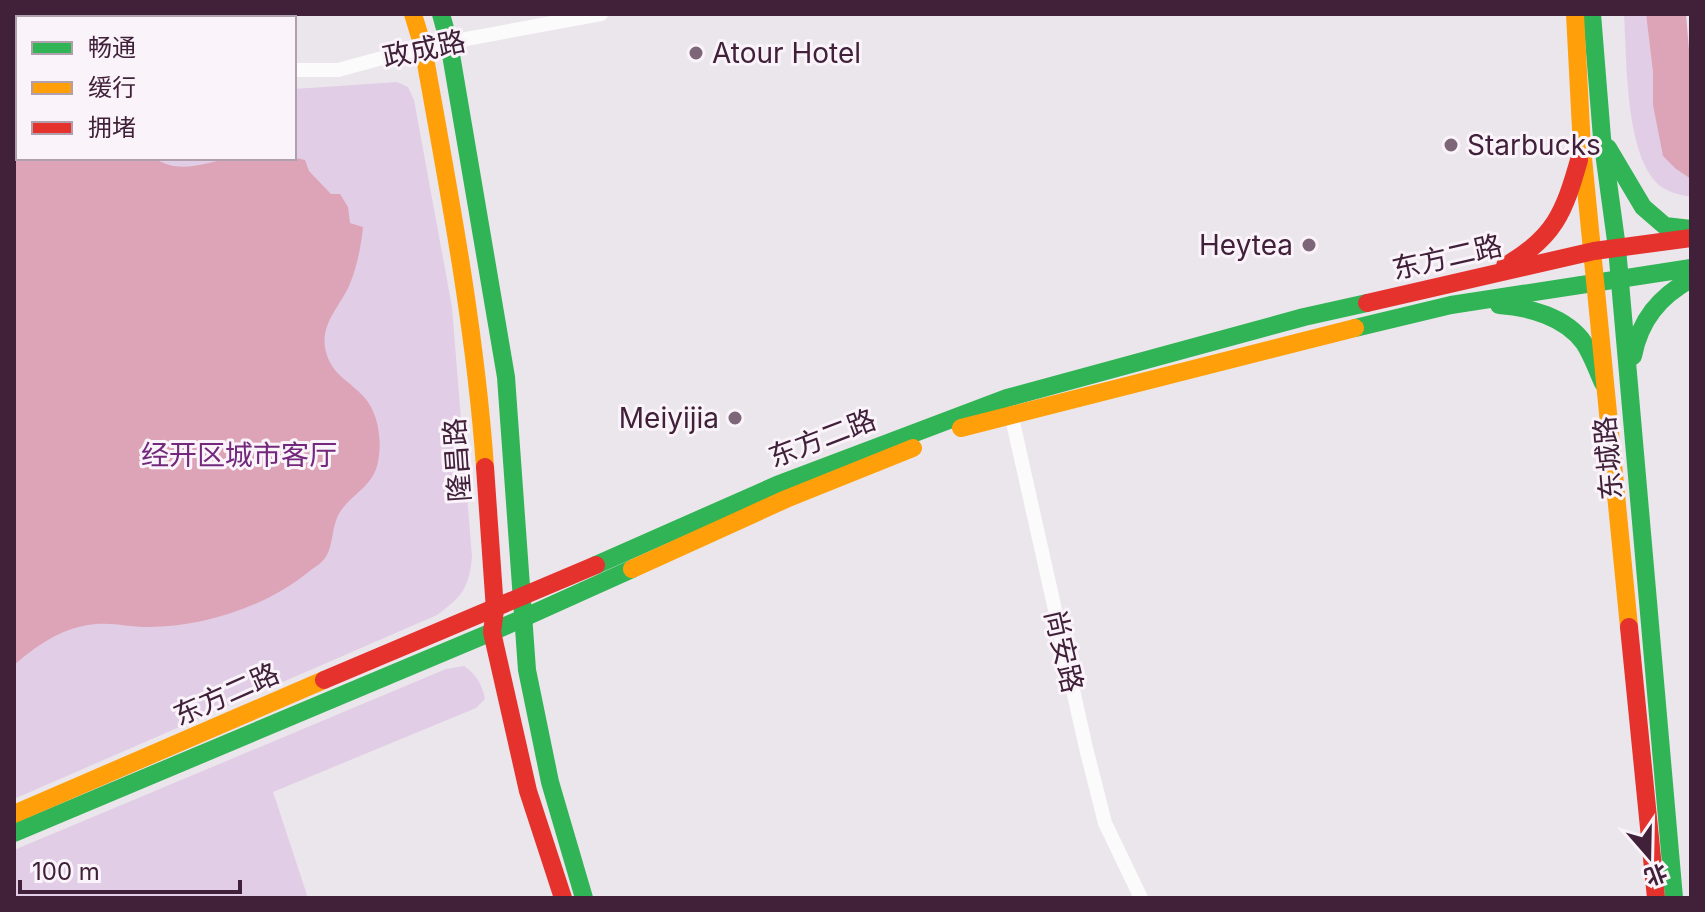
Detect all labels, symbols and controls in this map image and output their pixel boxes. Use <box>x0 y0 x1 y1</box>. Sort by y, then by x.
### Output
legend <box>16 16 296 160</box>
street label: 政成路 <box>379 24 469 74</box>
text: 畅通 <box>88 33 136 62</box>
place label: Atour Hotel <box>712 36 861 70</box>
marker: Atour Hotel <box>687 44 705 62</box>
text: 缓行 <box>88 73 136 102</box>
text: 拥堵 <box>88 113 136 142</box>
place label: Starbucks <box>1467 128 1601 162</box>
marker: Starbucks <box>1442 136 1460 154</box>
place label: Heytea <box>1199 228 1293 262</box>
street label: 东方二路 <box>1389 228 1505 286</box>
marker: Heytea <box>1300 236 1318 254</box>
place label: Meiyijia <box>619 401 719 435</box>
street label: 东方二路 <box>764 402 880 474</box>
marker: Meiyijia <box>726 409 744 427</box>
street label: 东城路 <box>1587 415 1629 501</box>
street label: 隆昌路 <box>437 417 477 503</box>
park label: 经开区城市客厅 <box>141 438 337 472</box>
street label: 尚安路 <box>1038 606 1090 696</box>
street label: 东方二路 <box>168 656 284 732</box>
north arrow <box>1609 816 1689 896</box>
scale bar <box>20 844 240 894</box>
text: 100 m <box>32 857 100 886</box>
text: 北 <box>1641 859 1671 891</box>

